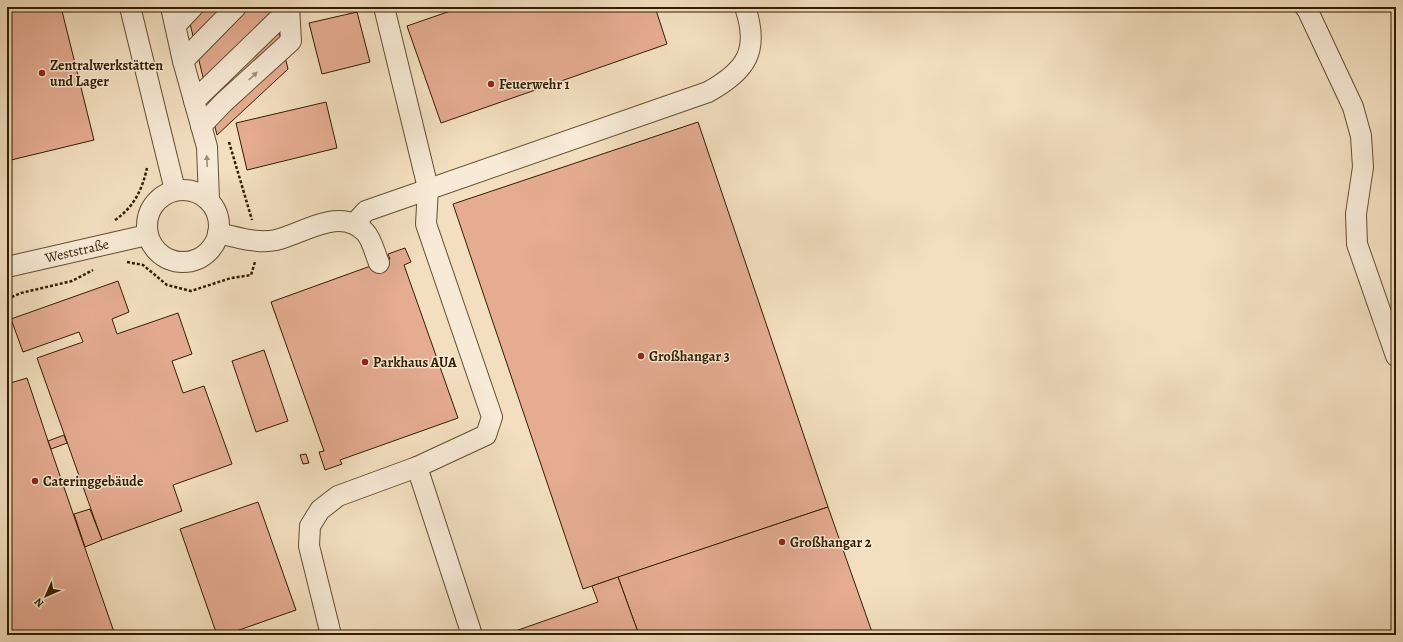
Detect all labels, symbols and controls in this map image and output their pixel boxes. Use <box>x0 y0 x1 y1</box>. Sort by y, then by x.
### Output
place label: Zentralwerkstätten und Lager <box>50 56 163 91</box>
marker: Zentralwerkstätten und Lager <box>37 68 47 78</box>
one-way arrow <box>248 71 258 81</box>
place label: Feuerwehr 1 <box>499 75 570 94</box>
marker: Feuerwehr 1 <box>486 79 496 89</box>
one-way arrow <box>204 154 210 167</box>
street label: Weststraße <box>42 234 111 268</box>
place label: Großhangar 3 <box>649 347 730 366</box>
marker: Großhangar 3 <box>636 351 646 361</box>
place label: Parkhaus AUA <box>373 353 457 372</box>
marker: Parkhaus AUA <box>360 357 370 367</box>
place label: Cateringgebäude <box>43 472 144 491</box>
marker: Cateringgebäude <box>30 476 40 486</box>
place label: Großhangar 2 <box>790 533 872 552</box>
marker: Großhangar 2 <box>777 537 787 547</box>
north arrow <box>26 576 66 616</box>
text: N <box>31 595 47 611</box>

